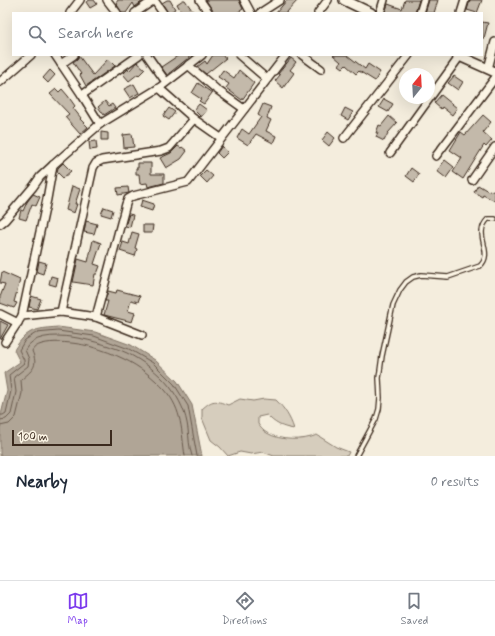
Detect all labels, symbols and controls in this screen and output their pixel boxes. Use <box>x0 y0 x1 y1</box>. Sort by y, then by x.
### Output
search box <box>12 12 483 56</box>
icon: search <box>26 23 48 45</box>
text: Search here <box>58 24 134 44</box>
north arrow <box>399 68 435 104</box>
scale bar <box>12 428 112 447</box>
text: 100 m <box>18 430 48 444</box>
text: Nearby <box>16 471 68 493</box>
text: 0 results <box>431 474 479 491</box>
tab: Map <box>67 590 89 628</box>
tab: Directions <box>222 590 267 628</box>
tab: Saved <box>401 590 428 628</box>

